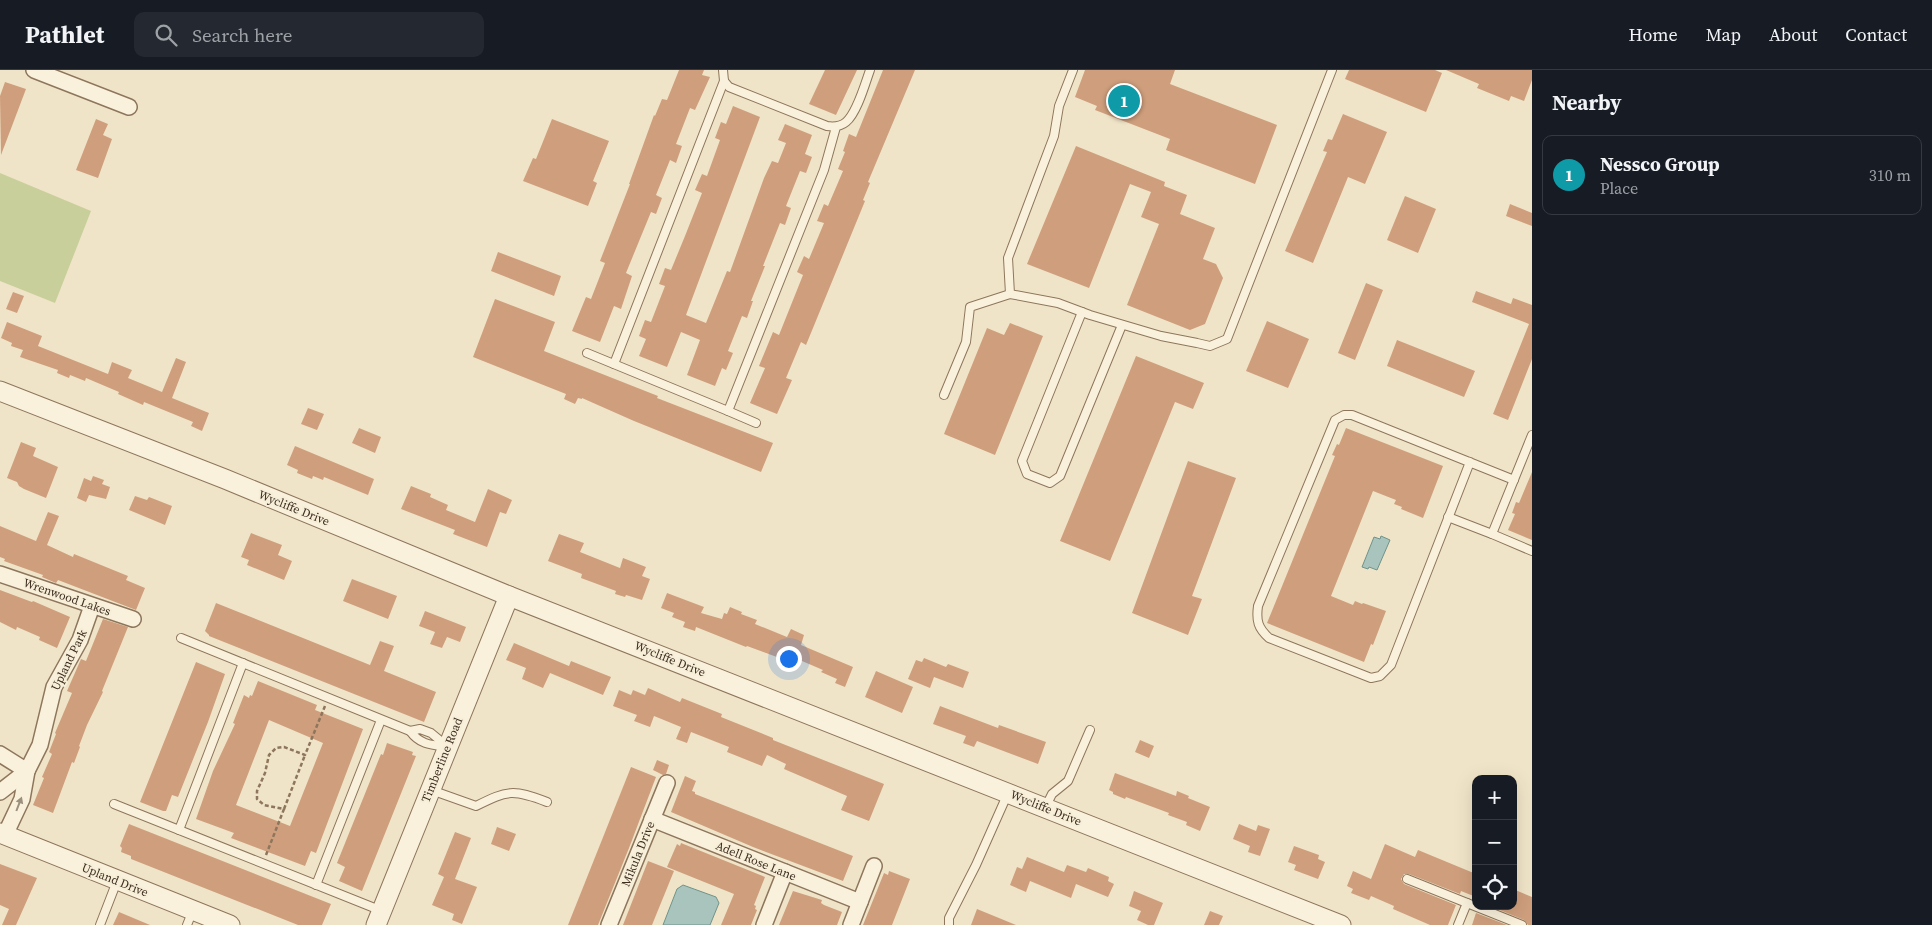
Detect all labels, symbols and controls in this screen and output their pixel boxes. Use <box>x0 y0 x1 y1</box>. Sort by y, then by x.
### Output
search box <box>134 12 484 57</box>
text: Pathlet <box>25 18 104 51</box>
icon: search <box>152 21 180 49</box>
text: Search here <box>192 22 293 48</box>
text: Home <box>1629 22 1678 47</box>
text: Map <box>1706 22 1741 47</box>
text: About <box>1769 22 1817 47</box>
text: Contact <box>1845 22 1907 47</box>
pin: 1 <box>1108 82 1140 120</box>
text: Nearby <box>1552 88 1622 117</box>
text: Nessco Group <box>1600 151 1720 177</box>
text: 1 <box>1565 164 1573 186</box>
text: 310 m <box>1869 164 1911 186</box>
text: Place <box>1600 177 1638 199</box>
street label: Wycliffe Drive <box>256 486 332 530</box>
street label: Wrenwood Lakes <box>21 575 113 619</box>
street label: Upland Park <box>47 626 91 693</box>
street label: Wycliffe Drive <box>632 637 708 681</box>
your location <box>776 646 802 672</box>
street label: Timberline Road <box>418 715 466 805</box>
map controls <box>1472 775 1517 910</box>
button: + <box>1472 775 1517 820</box>
street label: Wycliffe Drive <box>1008 786 1084 830</box>
one-way arrow <box>15 796 23 811</box>
street label: Mikula Drive <box>618 819 658 889</box>
button: − <box>1472 820 1517 865</box>
street label: Adell Rose Lane <box>713 838 799 884</box>
street label: Upland Drive <box>79 859 151 901</box>
button: locate <box>1472 865 1517 910</box>

